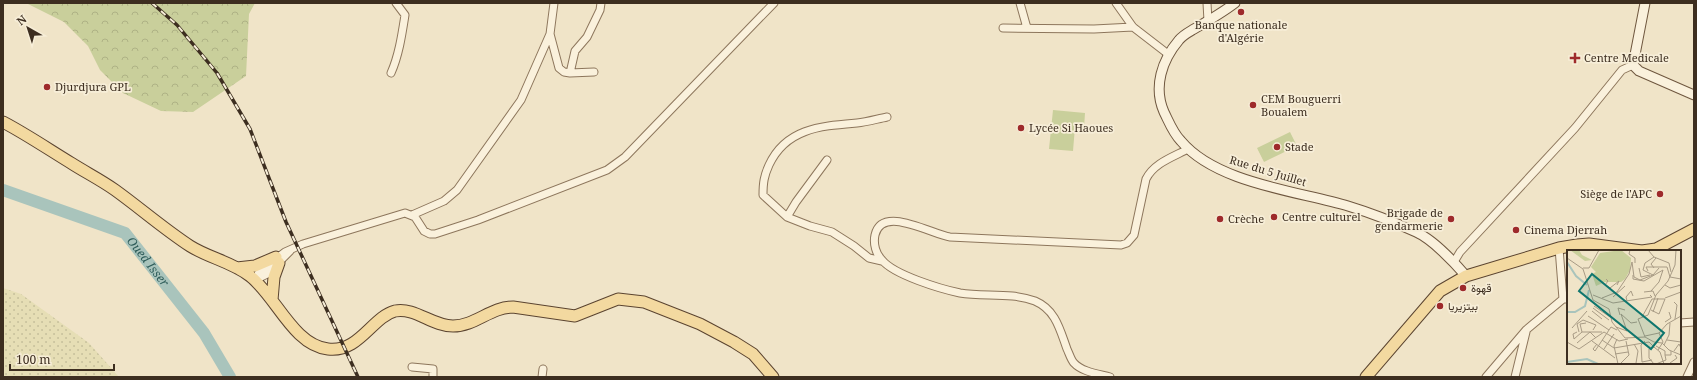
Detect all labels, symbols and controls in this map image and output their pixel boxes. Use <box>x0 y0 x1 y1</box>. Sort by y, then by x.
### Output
marker: Banque nationale d'Algérie <box>1236 7 1246 17</box>
north arrow <box>8 8 48 48</box>
text: N <box>13 11 30 28</box>
place label: Banque nationale d'Algérie <box>1195 17 1287 45</box>
place label: Centre Medicale <box>1584 50 1669 65</box>
marker: Centre Medicale <box>1569 52 1581 64</box>
place label: Djurdjura GPL <box>55 79 131 94</box>
marker: Djurdjura GPL <box>42 82 52 92</box>
place label: CEM Bouguerri Boualem <box>1261 91 1341 119</box>
marker: CEM Bouguerri Boualem <box>1248 100 1258 110</box>
place label: Lycée Si Haoues <box>1029 120 1113 135</box>
marker: Lycée Si Haoues <box>1016 123 1026 133</box>
place label: Stade <box>1285 139 1314 154</box>
marker: Stade <box>1272 142 1282 152</box>
street label: Rue du 5 Juillet <box>1228 152 1309 189</box>
place label: Siège de l'APC <box>1580 186 1652 201</box>
marker: Siège de l'APC <box>1655 189 1665 199</box>
place label: Brigade de gendarmerie <box>1375 205 1443 233</box>
place label: Centre culturel <box>1282 209 1361 224</box>
place label: Crèche <box>1228 211 1264 226</box>
marker: Centre culturel <box>1269 212 1279 222</box>
marker: Crèche <box>1215 214 1225 224</box>
marker: Brigade de gendarmerie <box>1446 214 1456 224</box>
place label: Cinema Djerrah <box>1524 222 1607 237</box>
marker: Cinema Djerrah <box>1511 225 1521 235</box>
water label: Oued Isser <box>123 233 173 290</box>
inset map <box>1567 250 1681 364</box>
place label: قهوة <box>1471 280 1492 295</box>
marker: قهوة <box>1458 283 1468 293</box>
place label: بيتزيريا <box>1448 298 1478 313</box>
marker: بيتزيريا <box>1435 301 1445 311</box>
scale bar <box>10 346 114 372</box>
text: 100 m <box>16 351 51 368</box>

